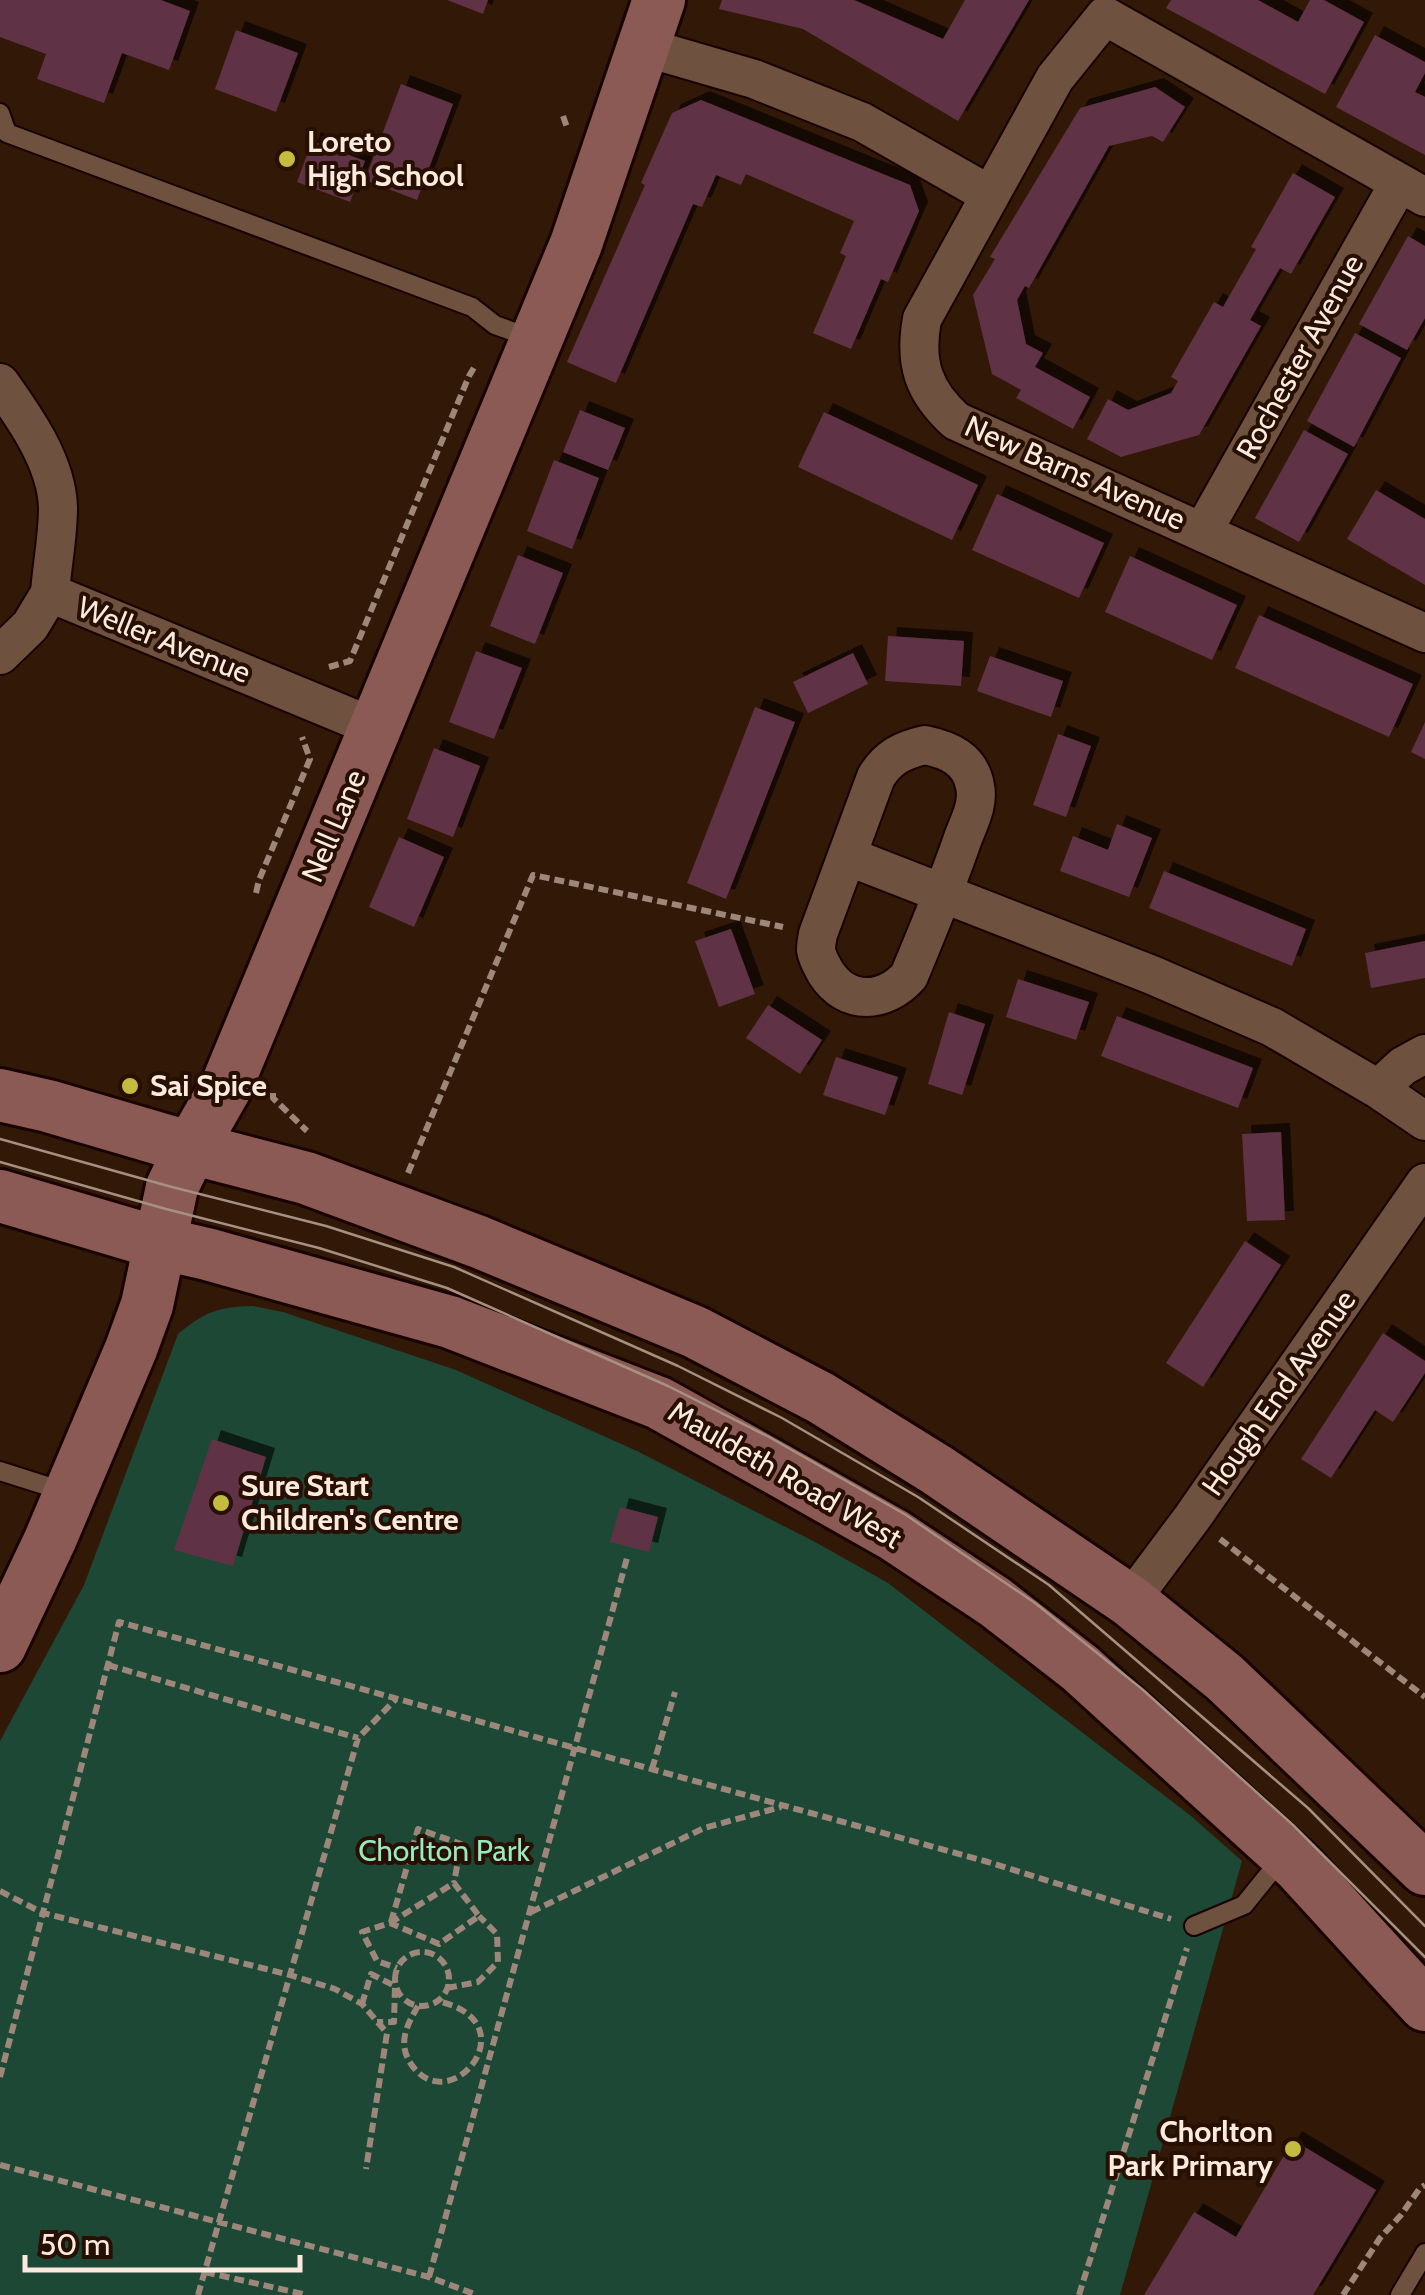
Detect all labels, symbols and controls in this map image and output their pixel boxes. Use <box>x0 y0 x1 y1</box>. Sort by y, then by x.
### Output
place label: Loreto High School <box>307 123 464 194</box>
marker: Loreto High School <box>276 148 298 170</box>
street label: Rochester Avenue <box>1228 248 1371 466</box>
street label: New Barns Avenue <box>959 407 1191 538</box>
street label: Weller Avenue <box>72 588 256 691</box>
street label: Nell Lane <box>293 764 374 888</box>
place label: Sai Spice <box>150 1067 267 1104</box>
marker: Sai Spice <box>119 1075 141 1097</box>
street label: Hough End Avenue <box>1194 1283 1363 1503</box>
street label: Mauldeth Road West <box>662 1393 909 1556</box>
place label: Sure Start Children's Centre <box>241 1467 459 1538</box>
marker: Sure Start Children's Centre <box>210 1492 232 1514</box>
park label: Chorlton Park <box>358 1832 530 1869</box>
place label: Chorlton Park Primary <box>1108 2113 1274 2184</box>
marker: Chorlton Park Primary <box>1282 2138 1304 2160</box>
scale bar <box>25 2210 300 2272</box>
text: 50 m <box>40 2226 110 2263</box>

